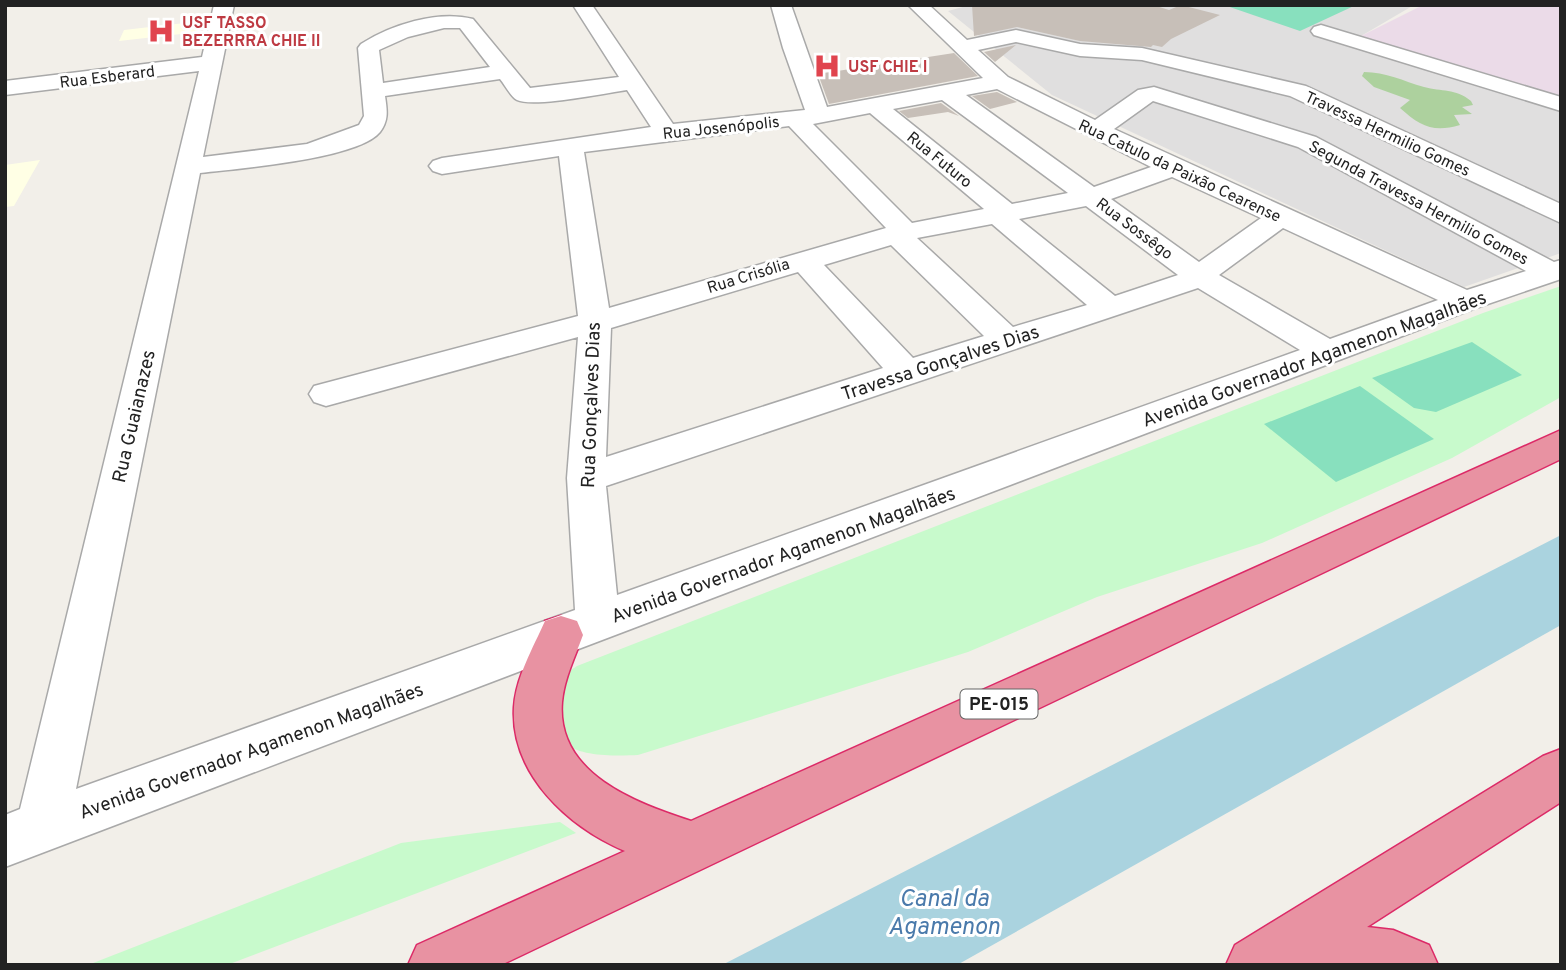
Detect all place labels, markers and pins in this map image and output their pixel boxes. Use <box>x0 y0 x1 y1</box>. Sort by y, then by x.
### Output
place label: USF TASSO BEZERRRA CHIE II <box>182 14 320 52</box>
hospital icon: USF TASSO BEZERRRA CHIE II <box>146 16 176 46</box>
hospital icon: USF CHIE I <box>812 51 842 81</box>
place label: USF CHIE I <box>848 58 927 78</box>

